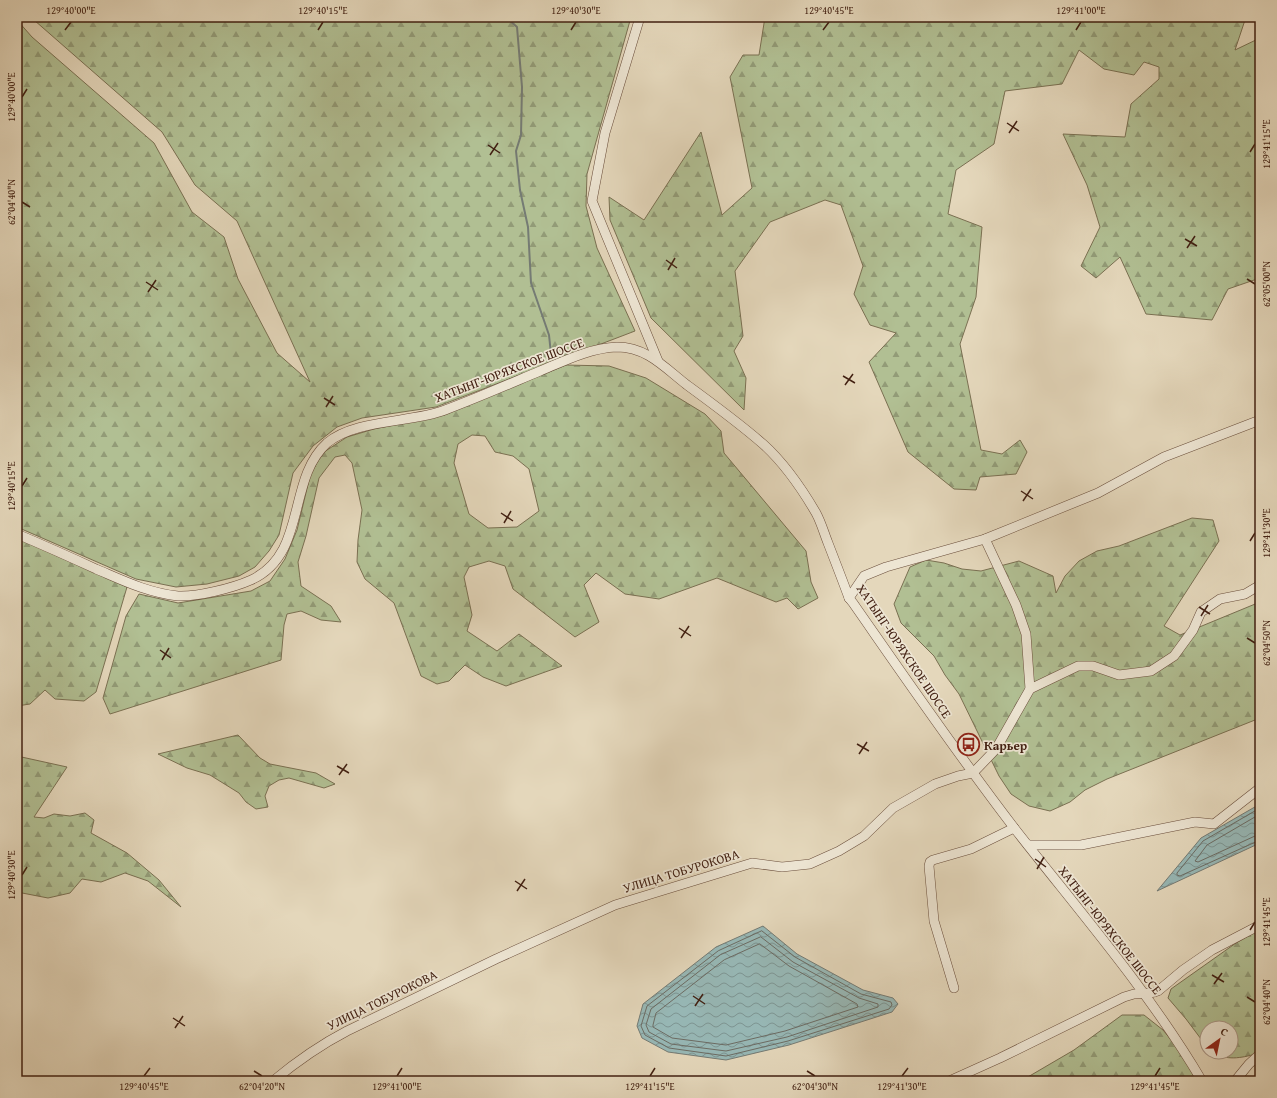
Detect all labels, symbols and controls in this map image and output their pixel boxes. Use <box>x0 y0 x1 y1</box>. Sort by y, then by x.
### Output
text: 129°40'00"E <box>46 3 96 18</box>
text: 129°40'15"E <box>298 3 348 18</box>
text: 129°40'30"E <box>551 3 601 18</box>
text: 129°40'45"E <box>804 3 854 18</box>
text: 129°41'00"E <box>1056 3 1106 18</box>
text: 129°40'00"E <box>4 72 19 122</box>
text: 129°41'15"E <box>1259 119 1274 169</box>
text: 62°04'40"N <box>4 179 19 225</box>
text: 62°05'00"N <box>1259 261 1274 307</box>
street label: ХАТЫНГ-ЮРЯХСКОЕ ШОССЕ <box>432 333 587 407</box>
text: 129°40'15"E <box>4 461 19 511</box>
text: 129°41'30"E <box>1259 508 1274 558</box>
street label: ХАТЫНГ-ЮРЯХСКОЕ ШОССЕ <box>852 580 956 722</box>
text: 62°04'50"N <box>1259 620 1274 666</box>
bus stop icon: Карьер <box>956 732 982 758</box>
place label: Карьер <box>984 736 1028 755</box>
street label: УЛИЦА ТОБУРОКОВА <box>621 844 742 898</box>
text: 129°40'30"E <box>4 850 19 900</box>
street label: ХАТЫНГ-ЮРЯХСКОЕ ШОССЕ <box>1054 862 1166 999</box>
text: 129°41'45"E <box>1259 897 1274 947</box>
street label: УЛИЦА ТОБУРОКОВА <box>324 965 440 1035</box>
text: 62°04'40"N <box>1259 979 1274 1025</box>
north arrow <box>1199 1020 1239 1060</box>
text: С <box>1217 1023 1231 1040</box>
text: 129°40'45"E <box>119 1079 169 1094</box>
text: 62°04'20"N <box>239 1079 285 1094</box>
text: 129°41'00"E <box>372 1079 422 1094</box>
text: 129°41'15"E <box>625 1079 675 1094</box>
text: 62°04'30"N <box>792 1079 838 1094</box>
text: 129°41'30"E <box>877 1079 927 1094</box>
text: 129°41'45"E <box>1130 1079 1180 1094</box>

